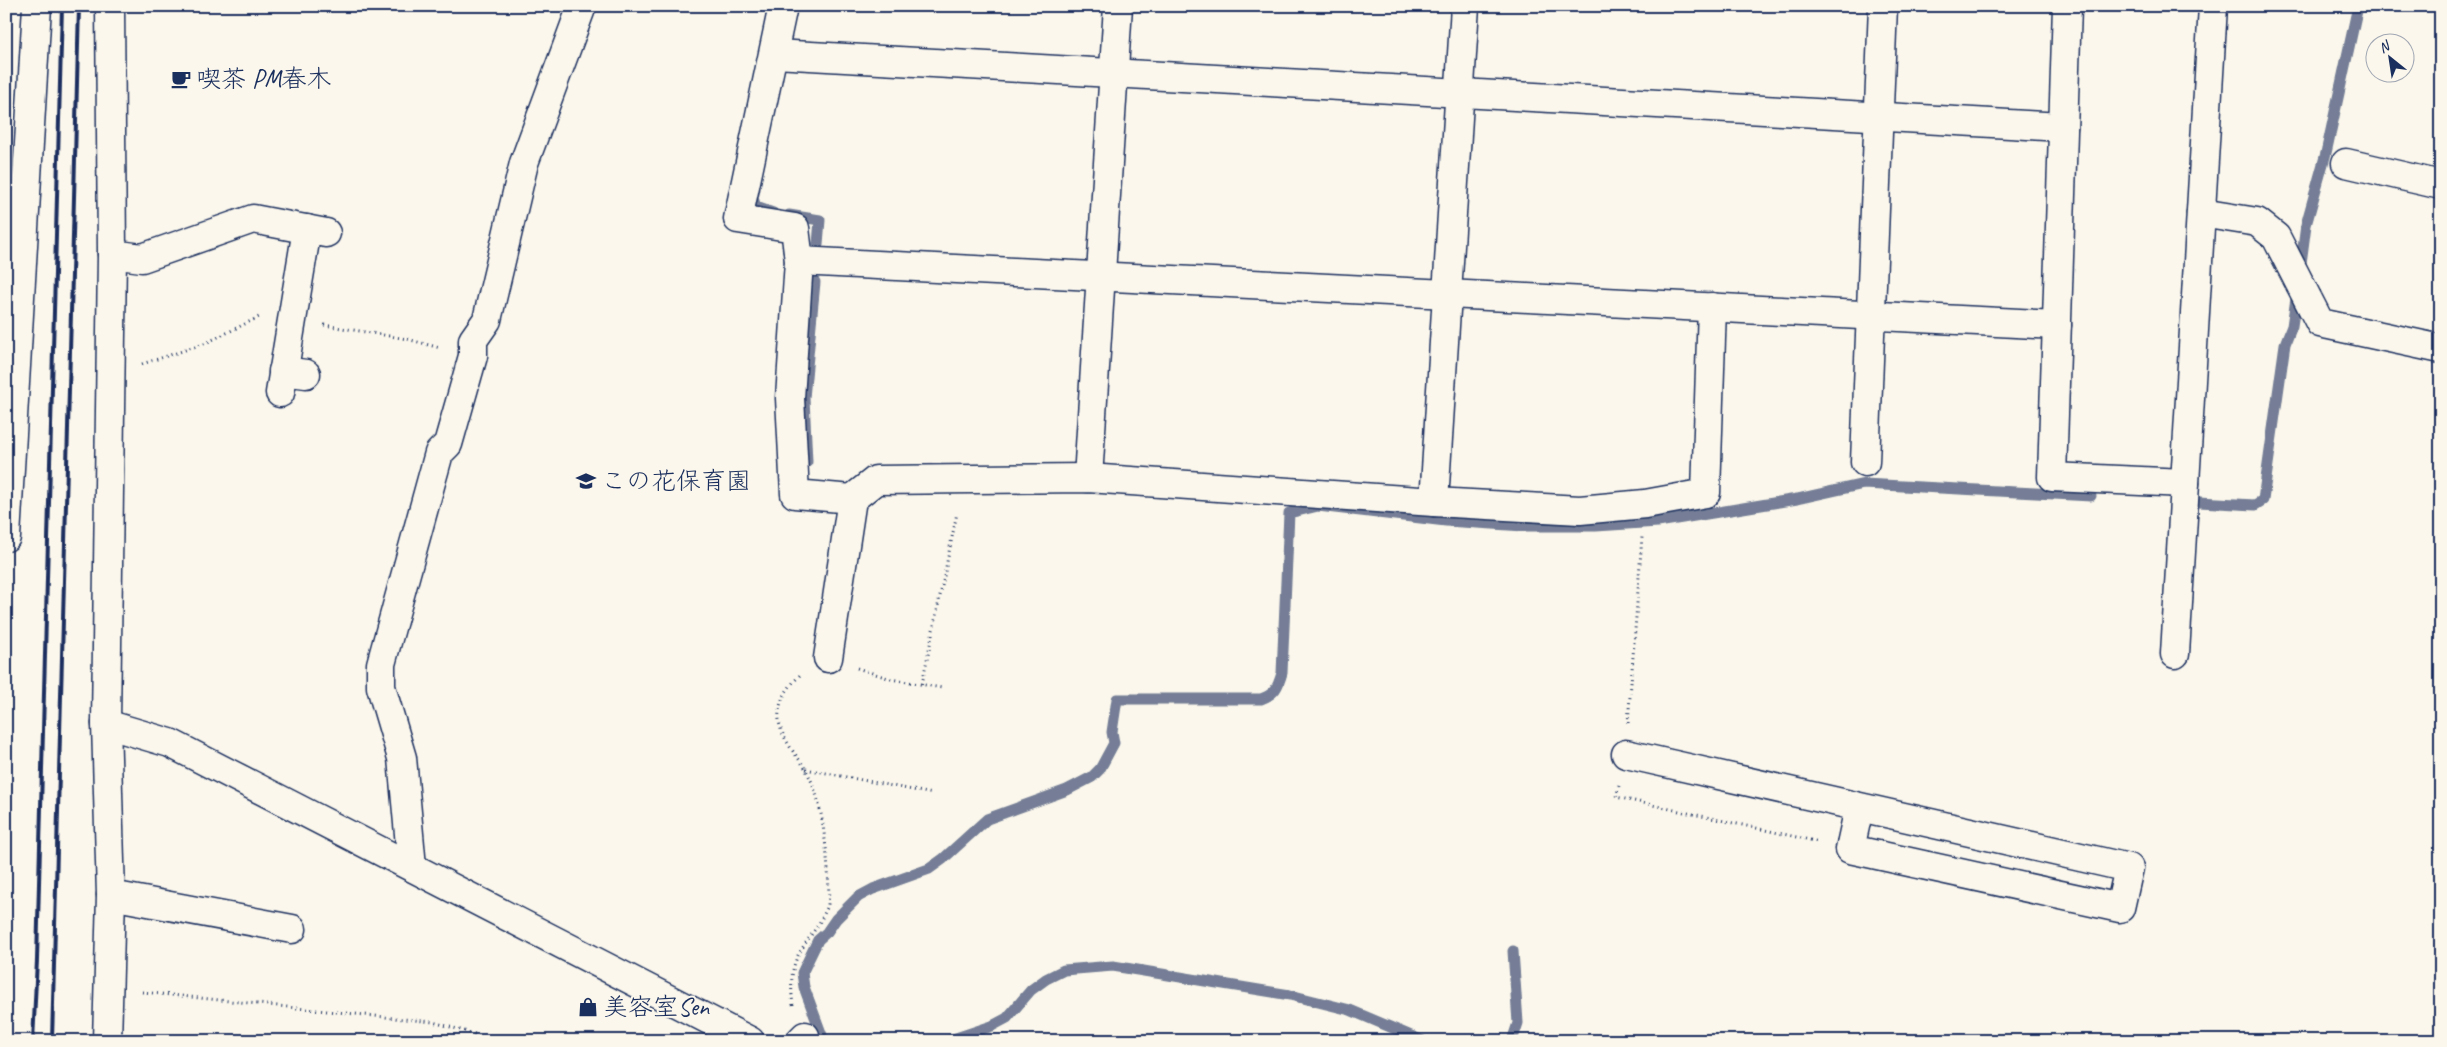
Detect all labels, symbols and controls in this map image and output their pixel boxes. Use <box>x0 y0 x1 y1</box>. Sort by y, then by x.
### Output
north arrow <box>2364 32 2414 82</box>
text: N <box>2376 36 2394 57</box>
place label: 喫茶 PM春木 <box>196 63 331 95</box>
cafe icon: 喫茶 PM春木 <box>170 68 192 90</box>
place label: この花保育園 <box>601 465 751 497</box>
school or university icon: この花保育園 <box>575 470 597 492</box>
place label: 美容室Sen <box>603 991 710 1023</box>
shop icon: 美容室Sen <box>577 996 599 1018</box>

